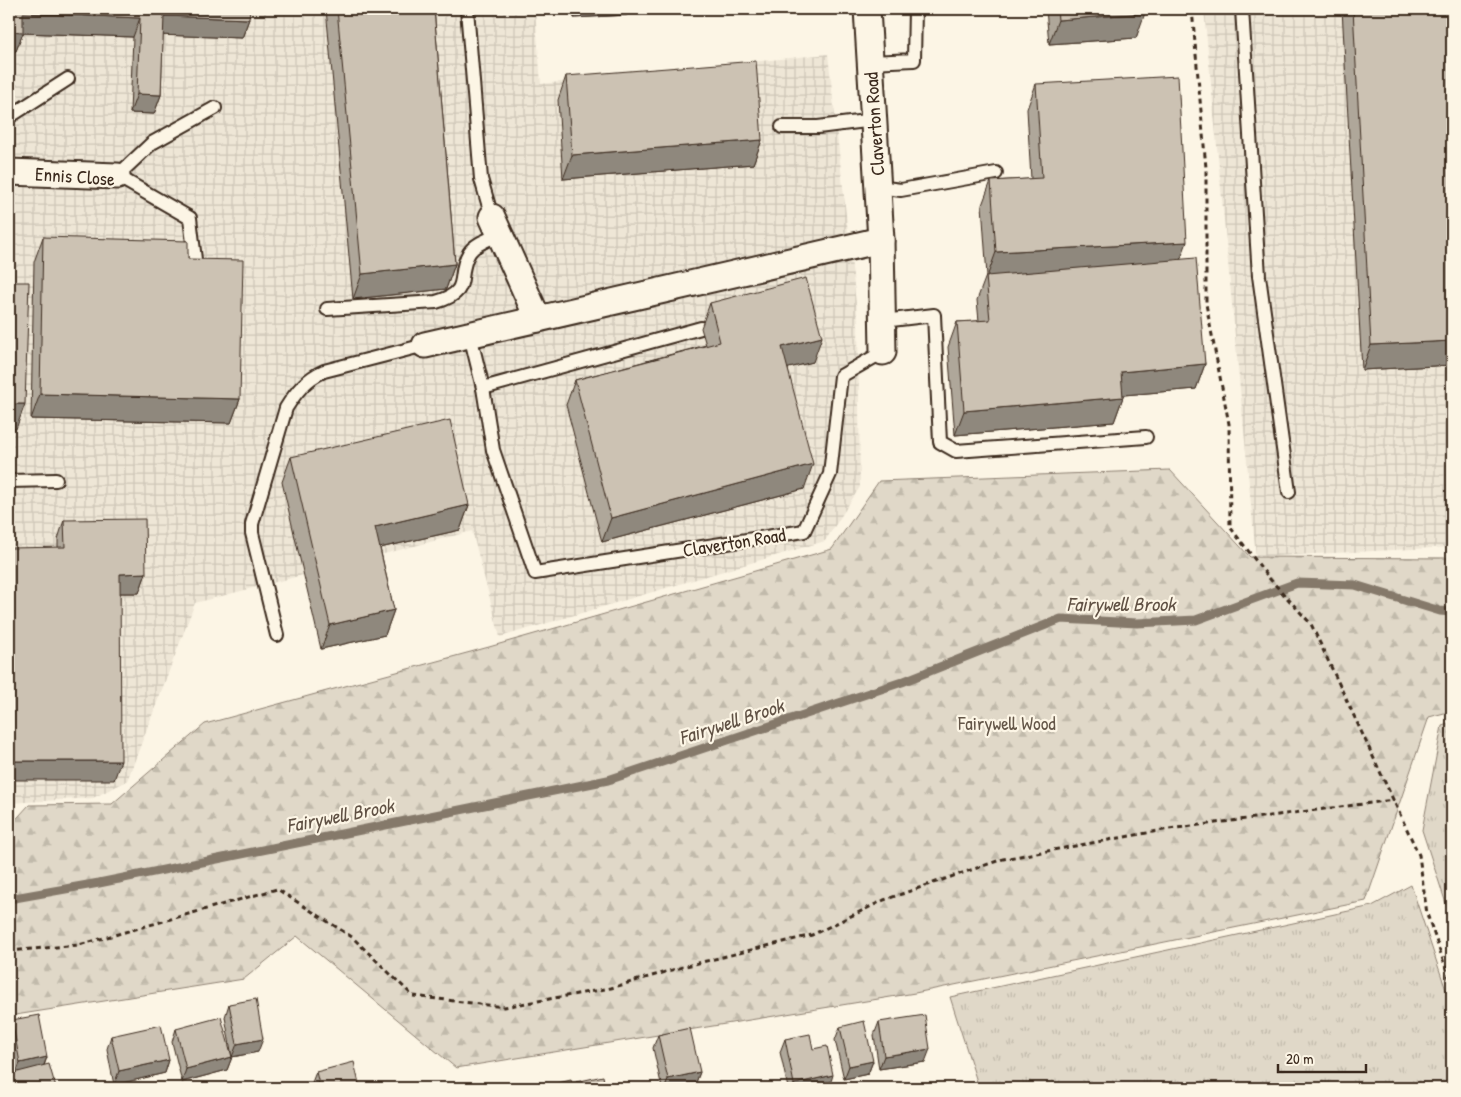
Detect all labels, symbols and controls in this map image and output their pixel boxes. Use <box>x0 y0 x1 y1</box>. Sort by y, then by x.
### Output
street label: Claverton Road <box>857 71 891 177</box>
street label: Ennis Close <box>34 160 116 192</box>
street label: Claverton Road <box>681 521 788 563</box>
water label: Fairywell Brook <box>1067 590 1177 618</box>
water label: Fairywell Brook <box>675 691 789 752</box>
park label: Fairywell Wood <box>957 710 1056 736</box>
water label: Fairywell Brook <box>284 791 398 840</box>
scale bar <box>1278 1042 1366 1074</box>
text: 20 m <box>1286 1048 1313 1069</box>

